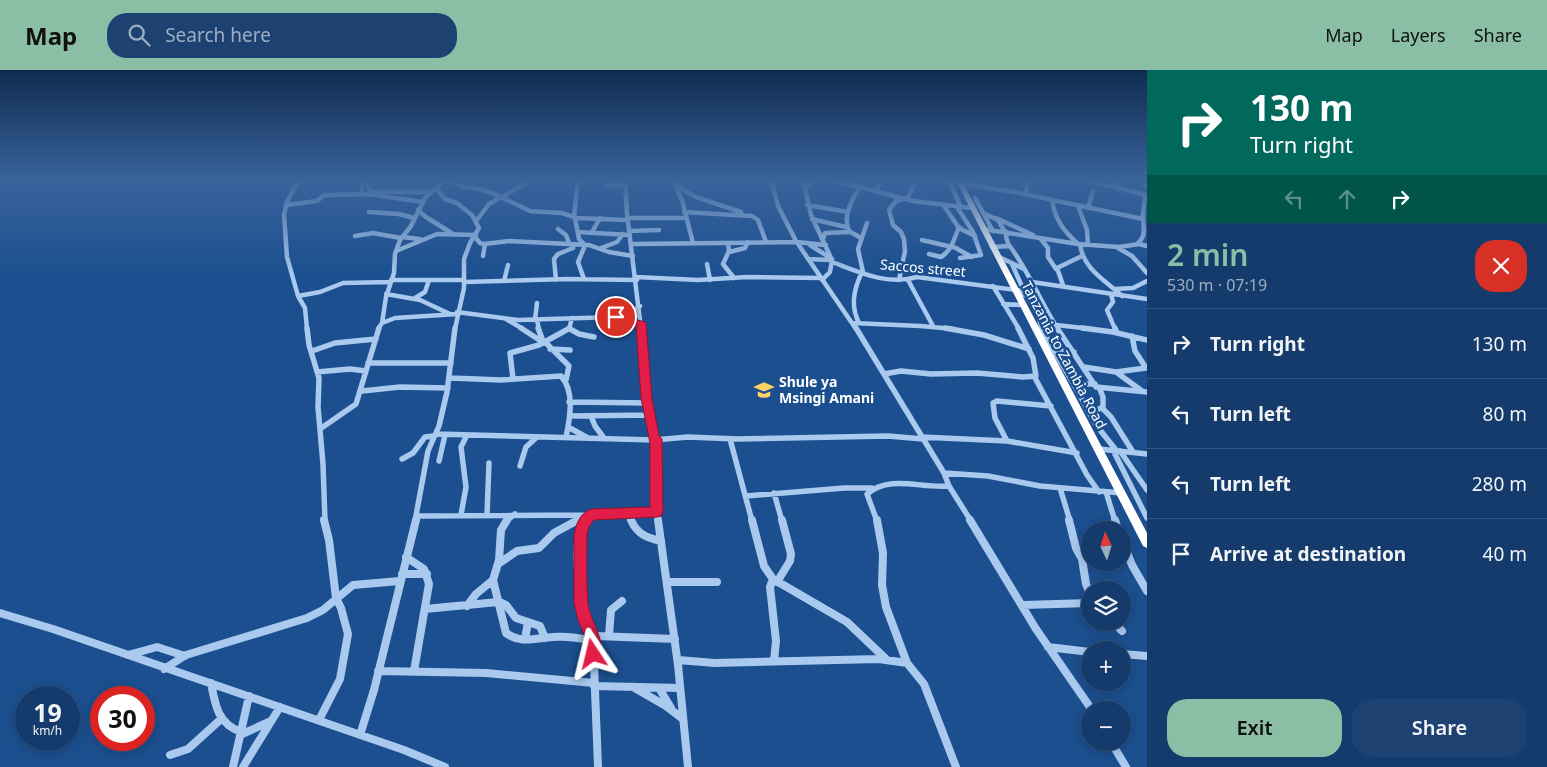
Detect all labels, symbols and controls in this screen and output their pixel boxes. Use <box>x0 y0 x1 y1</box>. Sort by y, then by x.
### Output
search box <box>107 13 457 58</box>
text: Map <box>25 19 77 52</box>
icon: search <box>125 21 153 49</box>
text: Search here <box>165 22 271 48</box>
text: Map <box>1325 23 1363 47</box>
text: Layers <box>1391 23 1446 47</box>
text: Share <box>1474 23 1522 47</box>
text: 130 m <box>1250 84 1353 131</box>
icon: right <box>1167 90 1232 155</box>
text: Turn right <box>1250 129 1353 159</box>
icon: left <box>1280 185 1308 213</box>
icon: ahead <box>1333 185 1361 213</box>
icon: right <box>1386 185 1414 213</box>
text: 2 min <box>1167 234 1248 275</box>
button: close <box>1475 240 1527 292</box>
street label: Saccos street <box>879 254 967 281</box>
text: 530 m · 07:19 <box>1167 274 1267 296</box>
street label: Tanzania to Zambia Road <box>1017 278 1112 432</box>
pin <box>595 296 637 338</box>
icon: arrive <box>602 303 630 331</box>
icon: right <box>1167 330 1195 358</box>
text: Turn right <box>1210 331 1305 357</box>
text: 130 m <box>1472 331 1527 357</box>
place label: Shule ya Msingi Amani <box>779 372 874 407</box>
school or university icon: Shule ya Msingi Amani <box>753 379 775 401</box>
icon: left <box>1167 400 1195 428</box>
text: Turn left <box>1210 401 1291 427</box>
text: 80 m <box>1483 401 1527 427</box>
icon: left <box>1167 470 1195 498</box>
text: Turn left <box>1210 471 1291 497</box>
text: 280 m <box>1472 471 1527 497</box>
north arrow <box>1081 521 1131 571</box>
map controls <box>1081 521 1131 751</box>
icon: arrive <box>1167 540 1195 568</box>
text: Arrive at destination <box>1210 541 1406 567</box>
text: 40 m <box>1483 541 1527 567</box>
button: layers <box>1081 581 1131 631</box>
position arrow <box>566 627 618 679</box>
button: + <box>1081 641 1131 691</box>
speed limit sign: 30 <box>90 686 155 751</box>
text: 19 <box>33 695 62 729</box>
button: Exit <box>1167 699 1342 757</box>
button: Share <box>1352 699 1527 757</box>
button: − <box>1081 701 1131 751</box>
text: km/h <box>33 722 62 739</box>

